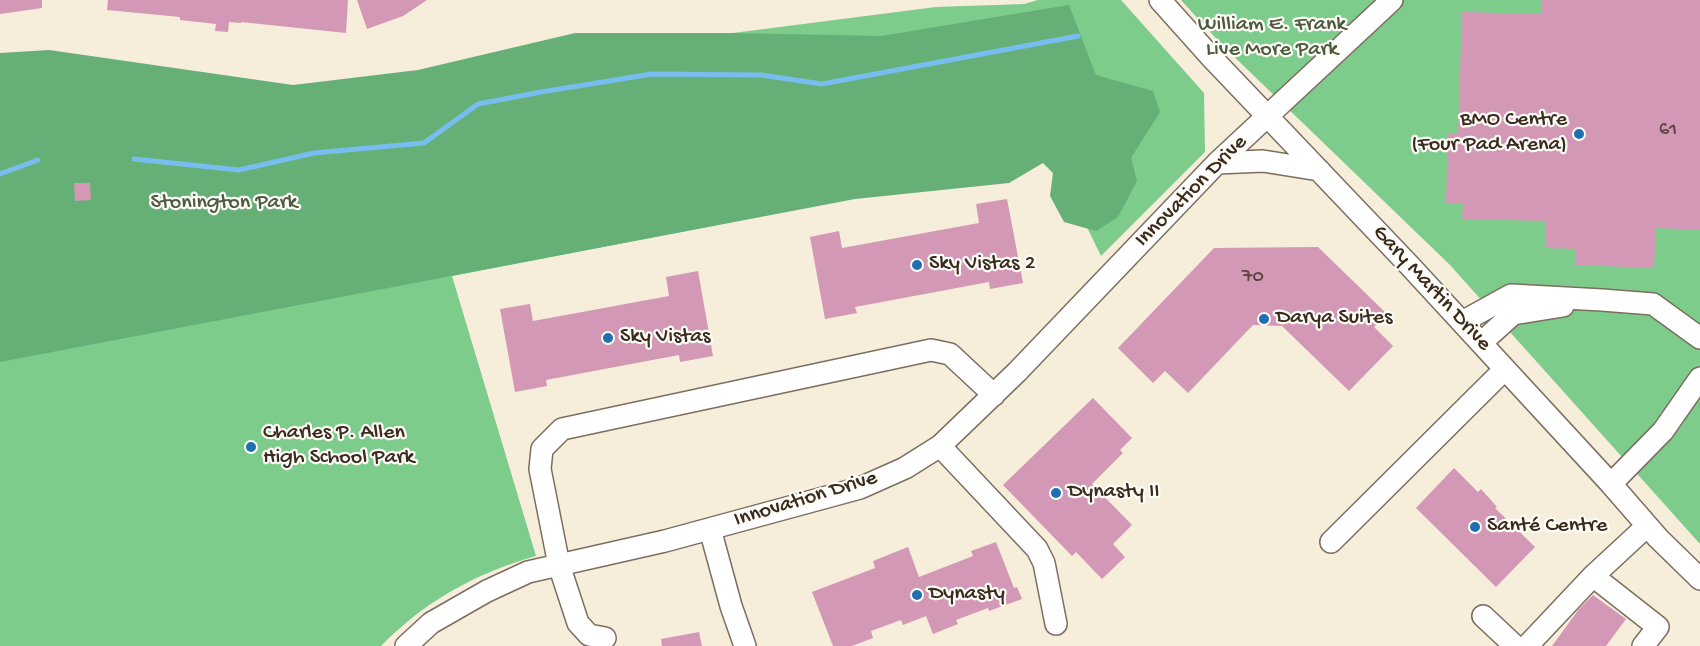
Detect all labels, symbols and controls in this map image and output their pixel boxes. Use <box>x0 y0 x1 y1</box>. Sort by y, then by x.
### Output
park label: William E. Frank Live More Park <box>1198 13 1346 64</box>
place label: BMO Centre (Four Pad Arena) <box>1411 108 1567 160</box>
house number: 61 <box>1659 119 1677 143</box>
marker: BMO Centre (Four Pad Arena) <box>1572 127 1586 141</box>
street label: Innovation Drive <box>1130 130 1254 254</box>
park label: Stonington Park <box>151 191 297 217</box>
street label: Gary Martin Drive <box>1366 221 1496 357</box>
place label: Sky Vistas 2 <box>929 252 1035 278</box>
marker: Sky Vistas 2 <box>910 258 924 272</box>
house number: 70 <box>1242 266 1264 290</box>
place label: Darya Suites <box>1276 306 1392 332</box>
marker: Darya Suites <box>1257 312 1271 326</box>
place label: Sky Vistas <box>620 325 710 351</box>
marker: Sky Vistas <box>601 331 615 345</box>
place label: Charles P. Allen High School Park <box>263 421 414 472</box>
marker: Charles P. Allen High School Park <box>244 440 258 454</box>
street label: Innovation Drive <box>731 466 881 534</box>
place label: Dynasty II <box>1068 480 1160 506</box>
marker: Dynasty II <box>1049 486 1063 500</box>
place label: Santé Centre <box>1487 514 1607 540</box>
marker: Santé Centre <box>1468 520 1482 534</box>
place label: Dynasty <box>929 582 1005 608</box>
marker: Dynasty <box>910 588 924 602</box>

